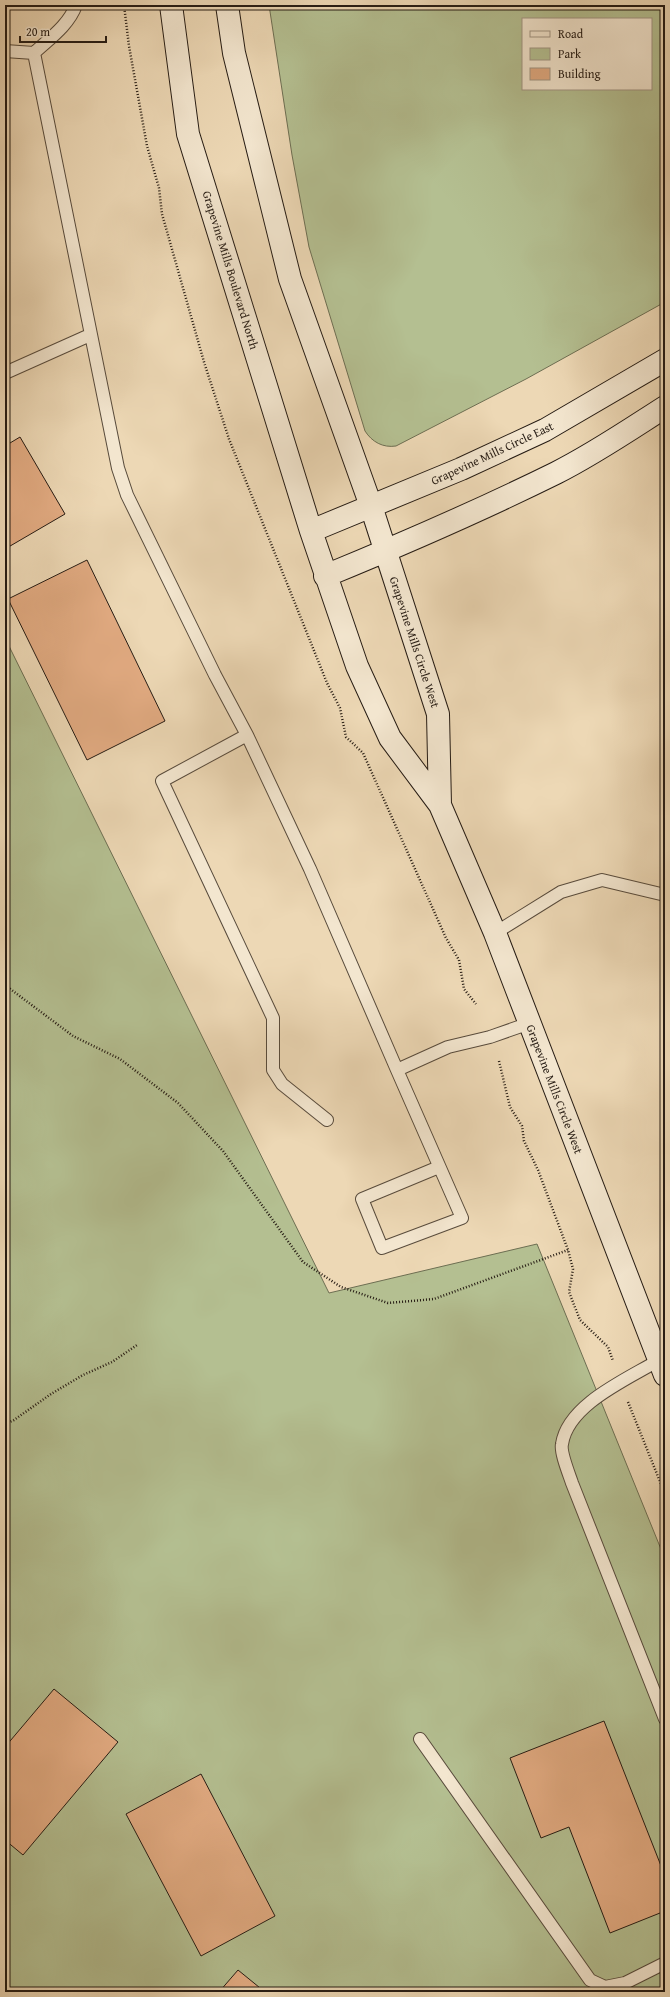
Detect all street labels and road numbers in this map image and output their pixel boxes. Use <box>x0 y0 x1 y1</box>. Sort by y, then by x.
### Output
street label: Grapevine Mills Boulevard North <box>199 189 263 352</box>
street label: Grapevine Mills Circle East <box>428 417 557 489</box>
street label: Grapevine Mills Circle West <box>386 574 445 711</box>
street label: Grapevine Mills Circle West <box>522 1022 588 1157</box>

